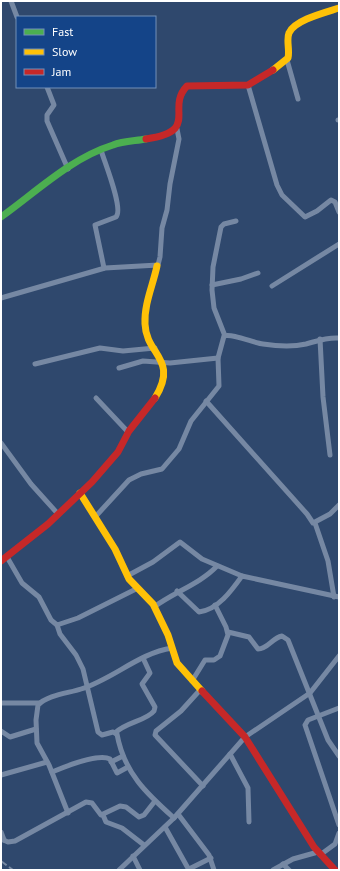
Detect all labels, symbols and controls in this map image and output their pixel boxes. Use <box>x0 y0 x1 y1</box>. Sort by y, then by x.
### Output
legend <box>16 16 156 88</box>
text: Fast <box>52 24 73 39</box>
text: Slow <box>52 44 77 59</box>
text: Jam <box>51 64 71 79</box>

